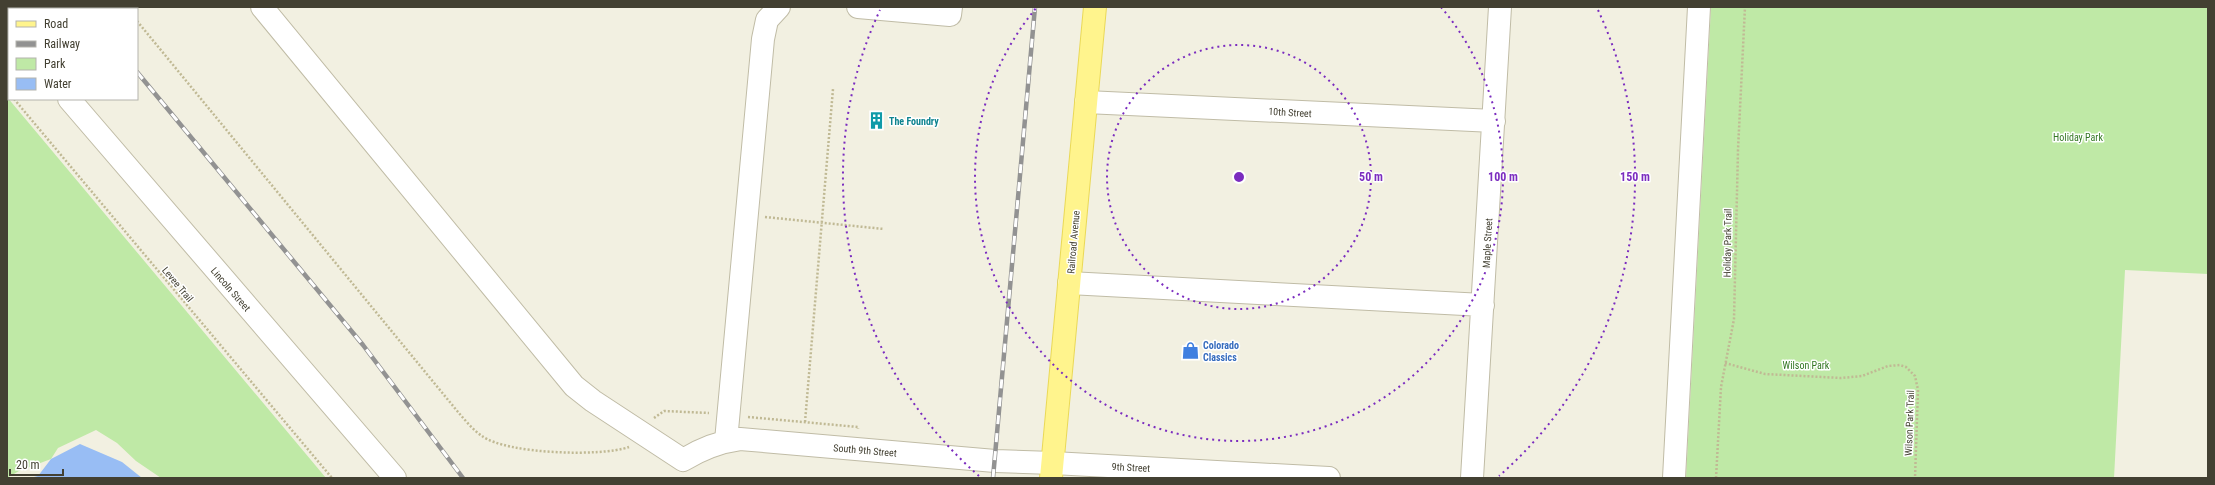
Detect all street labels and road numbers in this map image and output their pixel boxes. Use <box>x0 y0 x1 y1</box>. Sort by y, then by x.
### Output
street label: 10th Street <box>1268 106 1312 119</box>
street label: Holiday Park Trail <box>1721 208 1734 278</box>
street label: Railroad Avenue <box>1065 210 1082 274</box>
street label: Maple Street <box>1481 218 1494 268</box>
street label: Levee Trail <box>160 265 195 304</box>
street label: Lincoln Street <box>209 265 253 313</box>
street label: Wilson Park Trail <box>1903 390 1916 456</box>
street label: South 9th Street <box>833 442 897 459</box>
street label: 9th Street <box>1111 461 1151 474</box>

